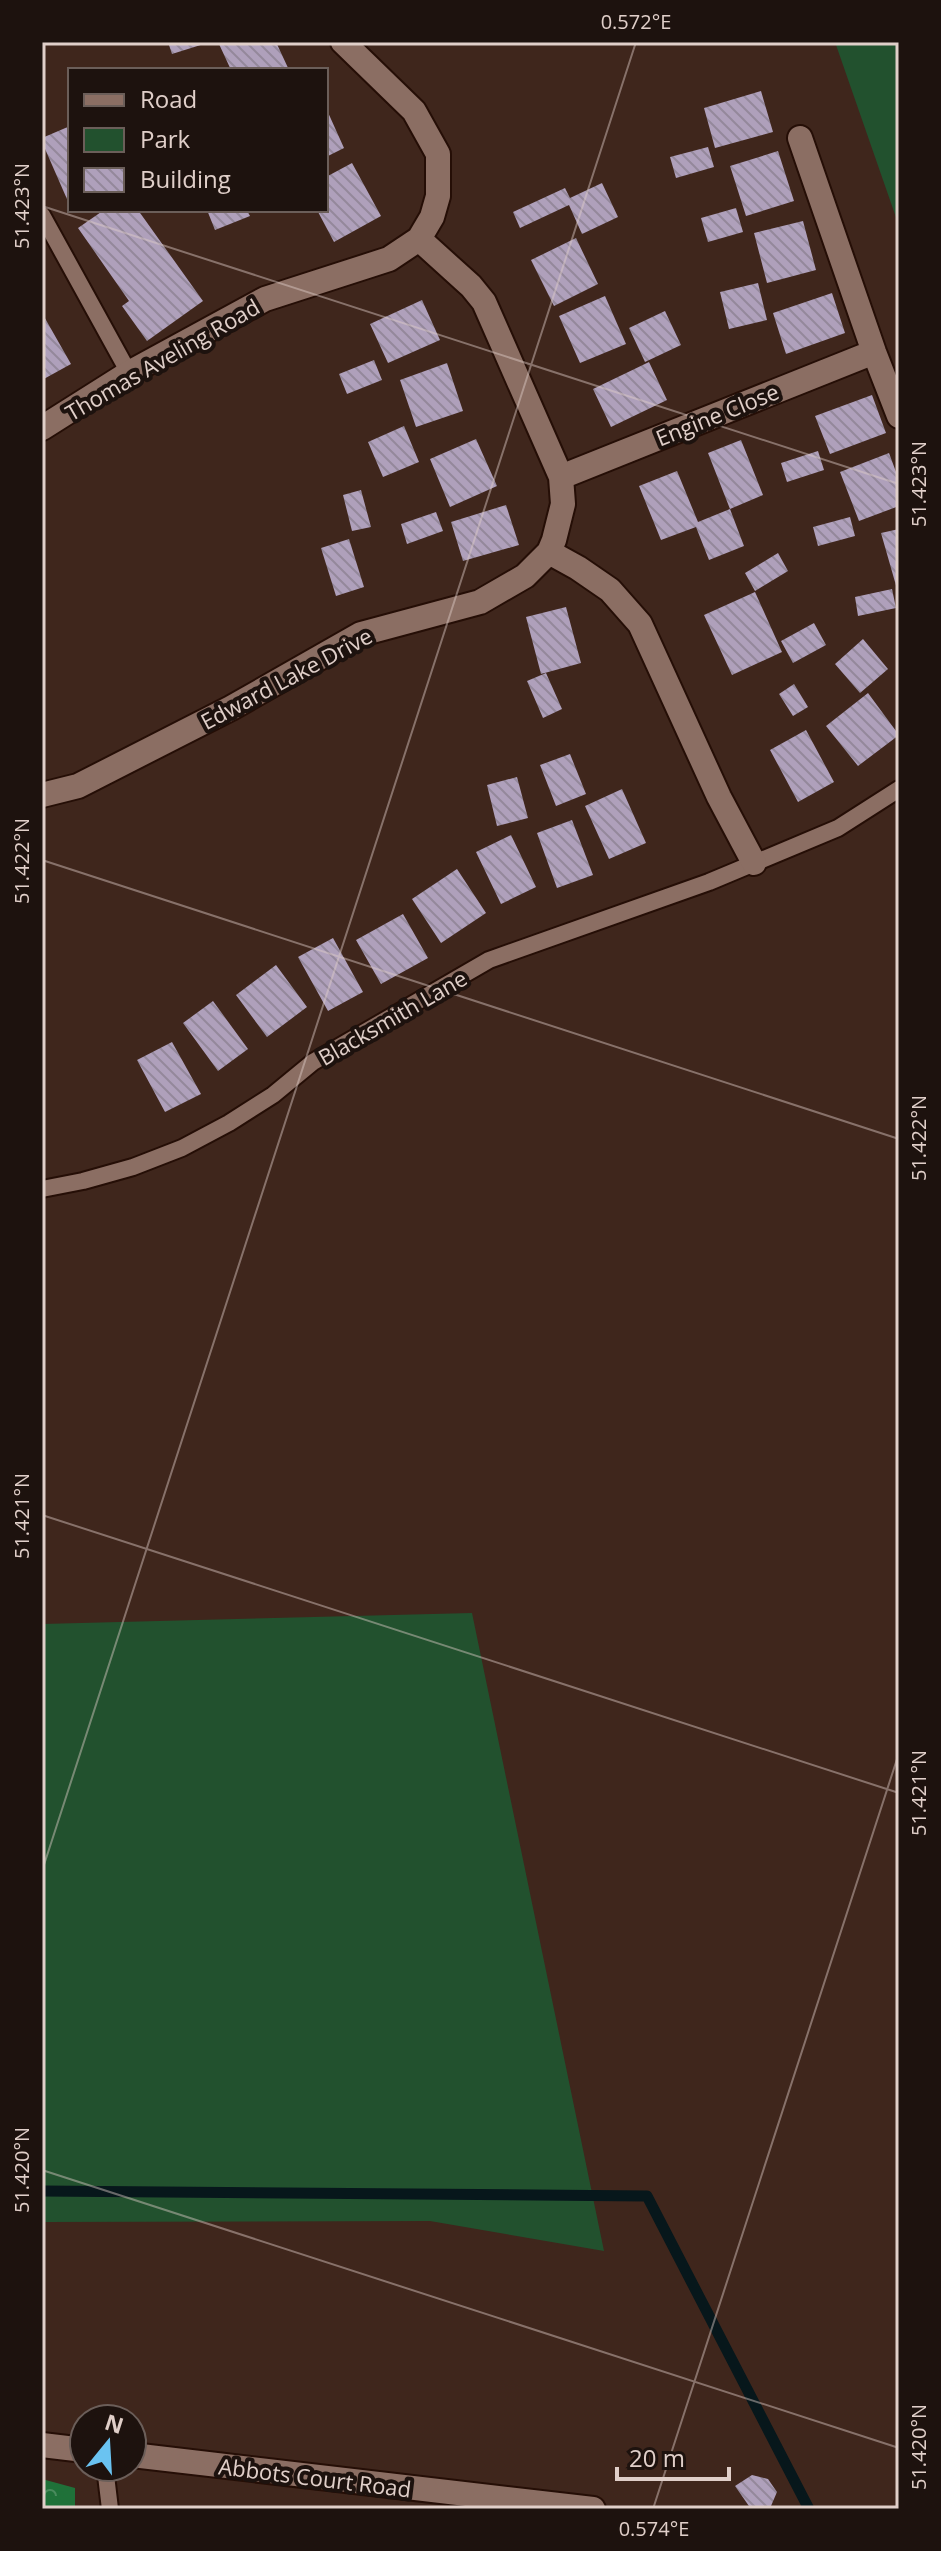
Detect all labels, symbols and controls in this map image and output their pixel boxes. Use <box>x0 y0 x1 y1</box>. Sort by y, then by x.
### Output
text: 0.572°E <box>601 8 671 35</box>
legend <box>68 68 328 212</box>
text: Road <box>140 82 197 115</box>
text: Park <box>140 122 191 155</box>
text: Building <box>140 162 231 195</box>
text: 51.423°N <box>8 163 35 249</box>
street label: Thomas Aveling Road <box>59 291 265 427</box>
street label: Engine Close <box>651 376 783 452</box>
text: 51.423°N <box>905 441 932 527</box>
street label: Edward Lake Drive <box>195 620 377 736</box>
text: 51.422°N <box>8 818 35 904</box>
street label: Blacksmith Lane <box>312 962 472 1072</box>
text: 51.422°N <box>905 1095 932 1181</box>
text: 51.421°N <box>8 1473 35 1559</box>
text: 51.421°N <box>905 1750 932 1836</box>
text: 51.420°N <box>8 2127 35 2213</box>
north arrow <box>68 2403 148 2483</box>
text: 51.420°N <box>905 2404 932 2490</box>
text: N <box>101 2406 128 2440</box>
scale bar <box>617 2431 729 2481</box>
text: 20 m <box>629 2441 685 2474</box>
street label: Abbots Court Road <box>217 2450 413 2504</box>
text: 0.574°E <box>619 2515 689 2542</box>

